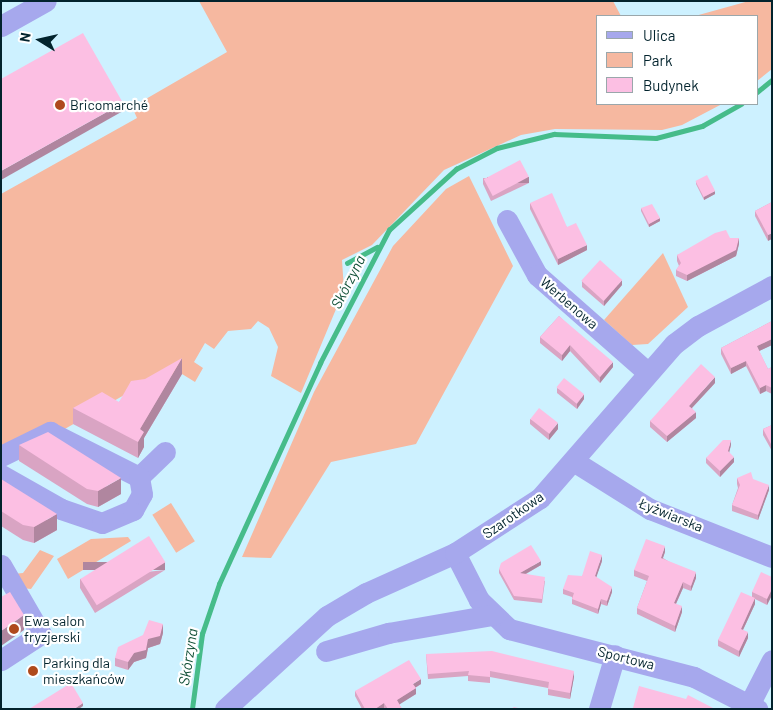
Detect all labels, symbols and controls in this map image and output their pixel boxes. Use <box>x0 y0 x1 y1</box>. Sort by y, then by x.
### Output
north arrow <box>15 15 65 65</box>
legend <box>596 15 758 105</box>
text: Ulica <box>643 26 675 44</box>
text: N <box>16 31 34 43</box>
text: Park <box>643 51 672 69</box>
text: Budynek <box>643 76 699 94</box>
place label: Bricomarché <box>70 97 148 113</box>
marker: Bricomarché <box>54 99 66 111</box>
water label: Skórzyna <box>327 252 369 312</box>
street label: Werbenowa <box>537 273 601 333</box>
street label: Szarotkowa <box>479 488 547 542</box>
street label: Łyżwiarska <box>637 495 705 535</box>
place label: Ewa salon fryzjerski <box>24 613 85 646</box>
marker: Ewa salon fryzjerski <box>8 623 20 635</box>
water label: Skórzyna <box>175 627 201 687</box>
street label: Sportowa <box>596 643 656 673</box>
place label: Parking dla mieszkańców <box>43 655 124 688</box>
marker: Parking dla mieszkańców <box>27 665 39 677</box>

